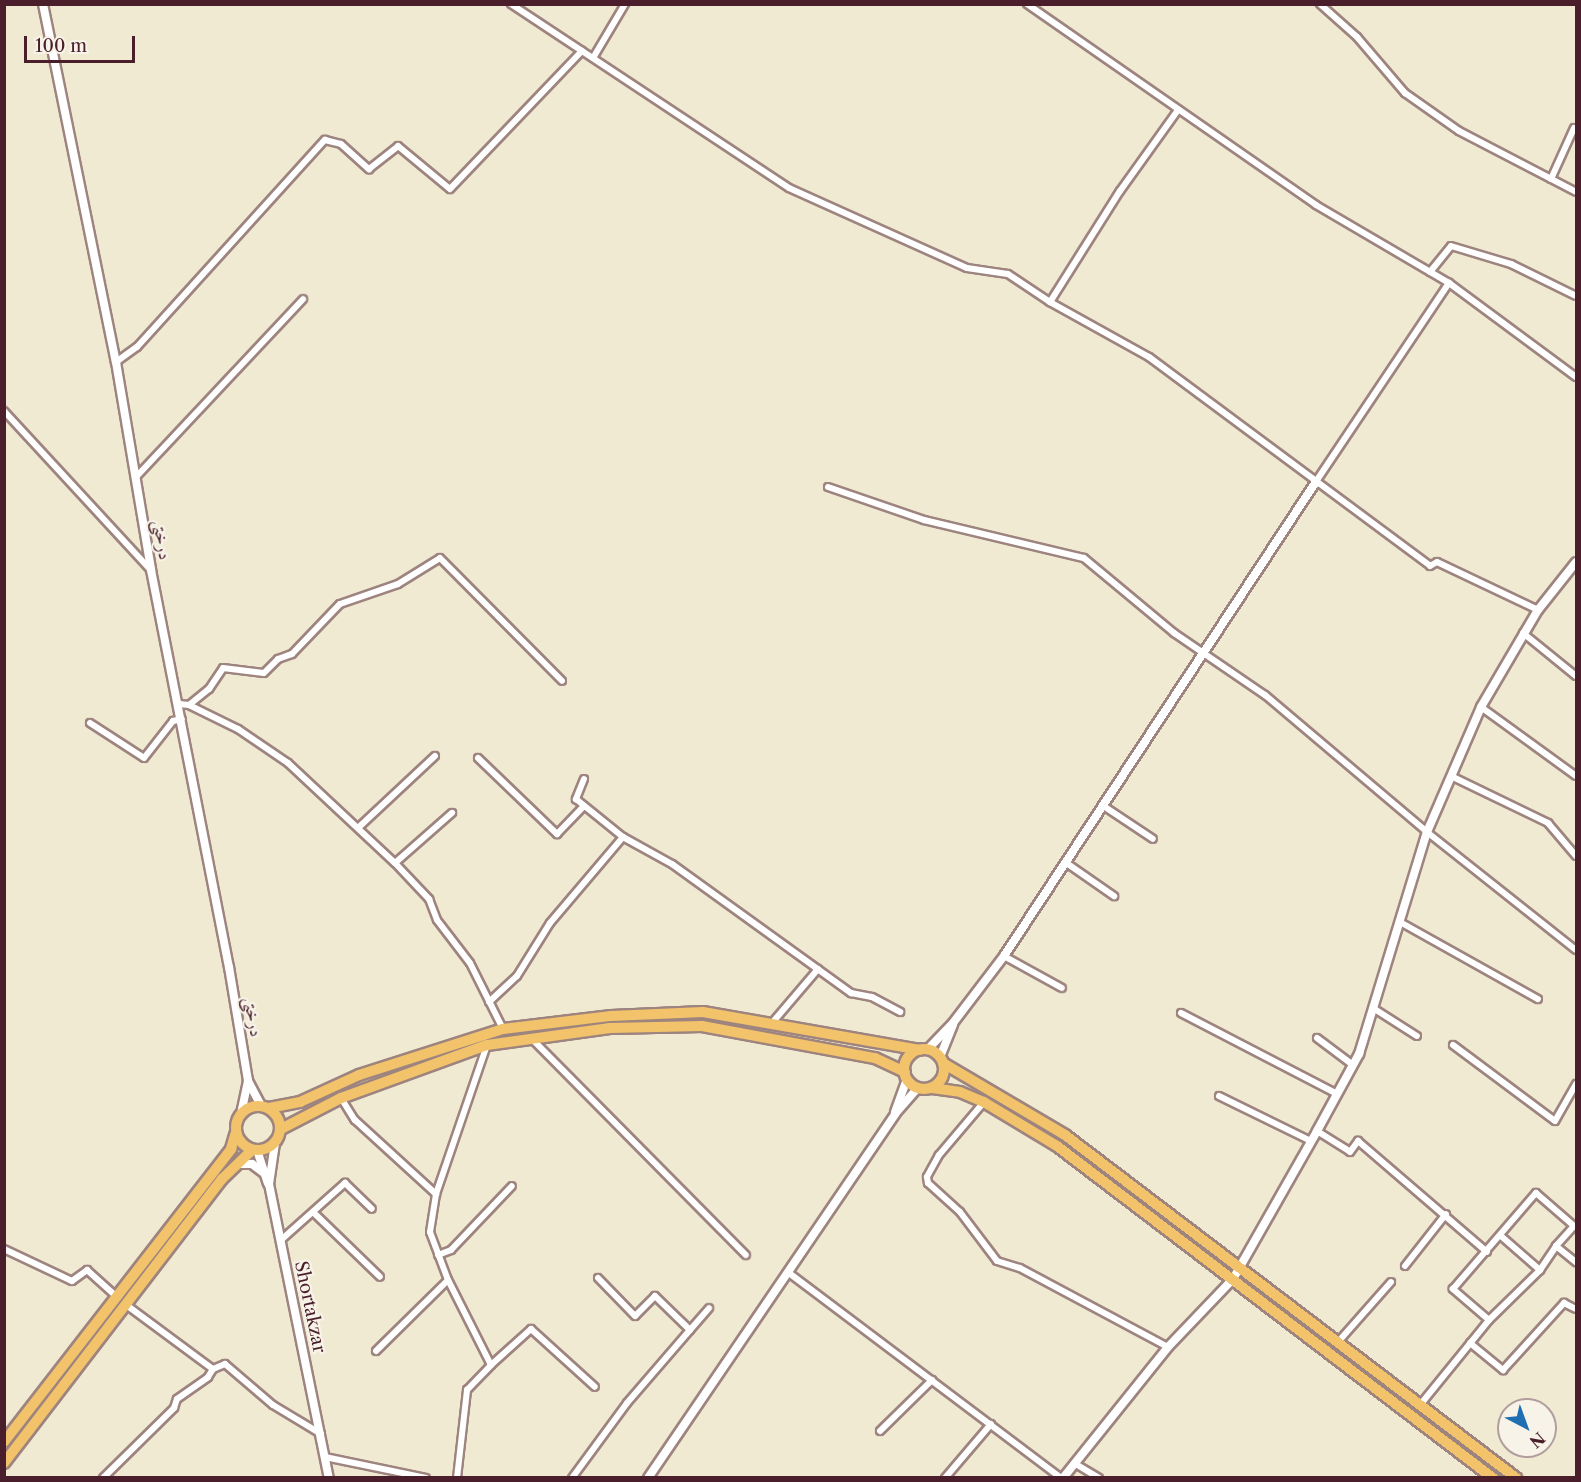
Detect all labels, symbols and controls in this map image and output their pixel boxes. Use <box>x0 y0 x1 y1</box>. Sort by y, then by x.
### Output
scale bar <box>27 24 138 62</box>
text: 100 m <box>35 35 87 57</box>
street label: درختی <box>148 518 176 562</box>
street label: درختی <box>239 995 267 1039</box>
street label: Shortakzar <box>290 1259 330 1355</box>
north arrow <box>1497 1398 1557 1458</box>
text: N <box>1526 1428 1549 1452</box>

